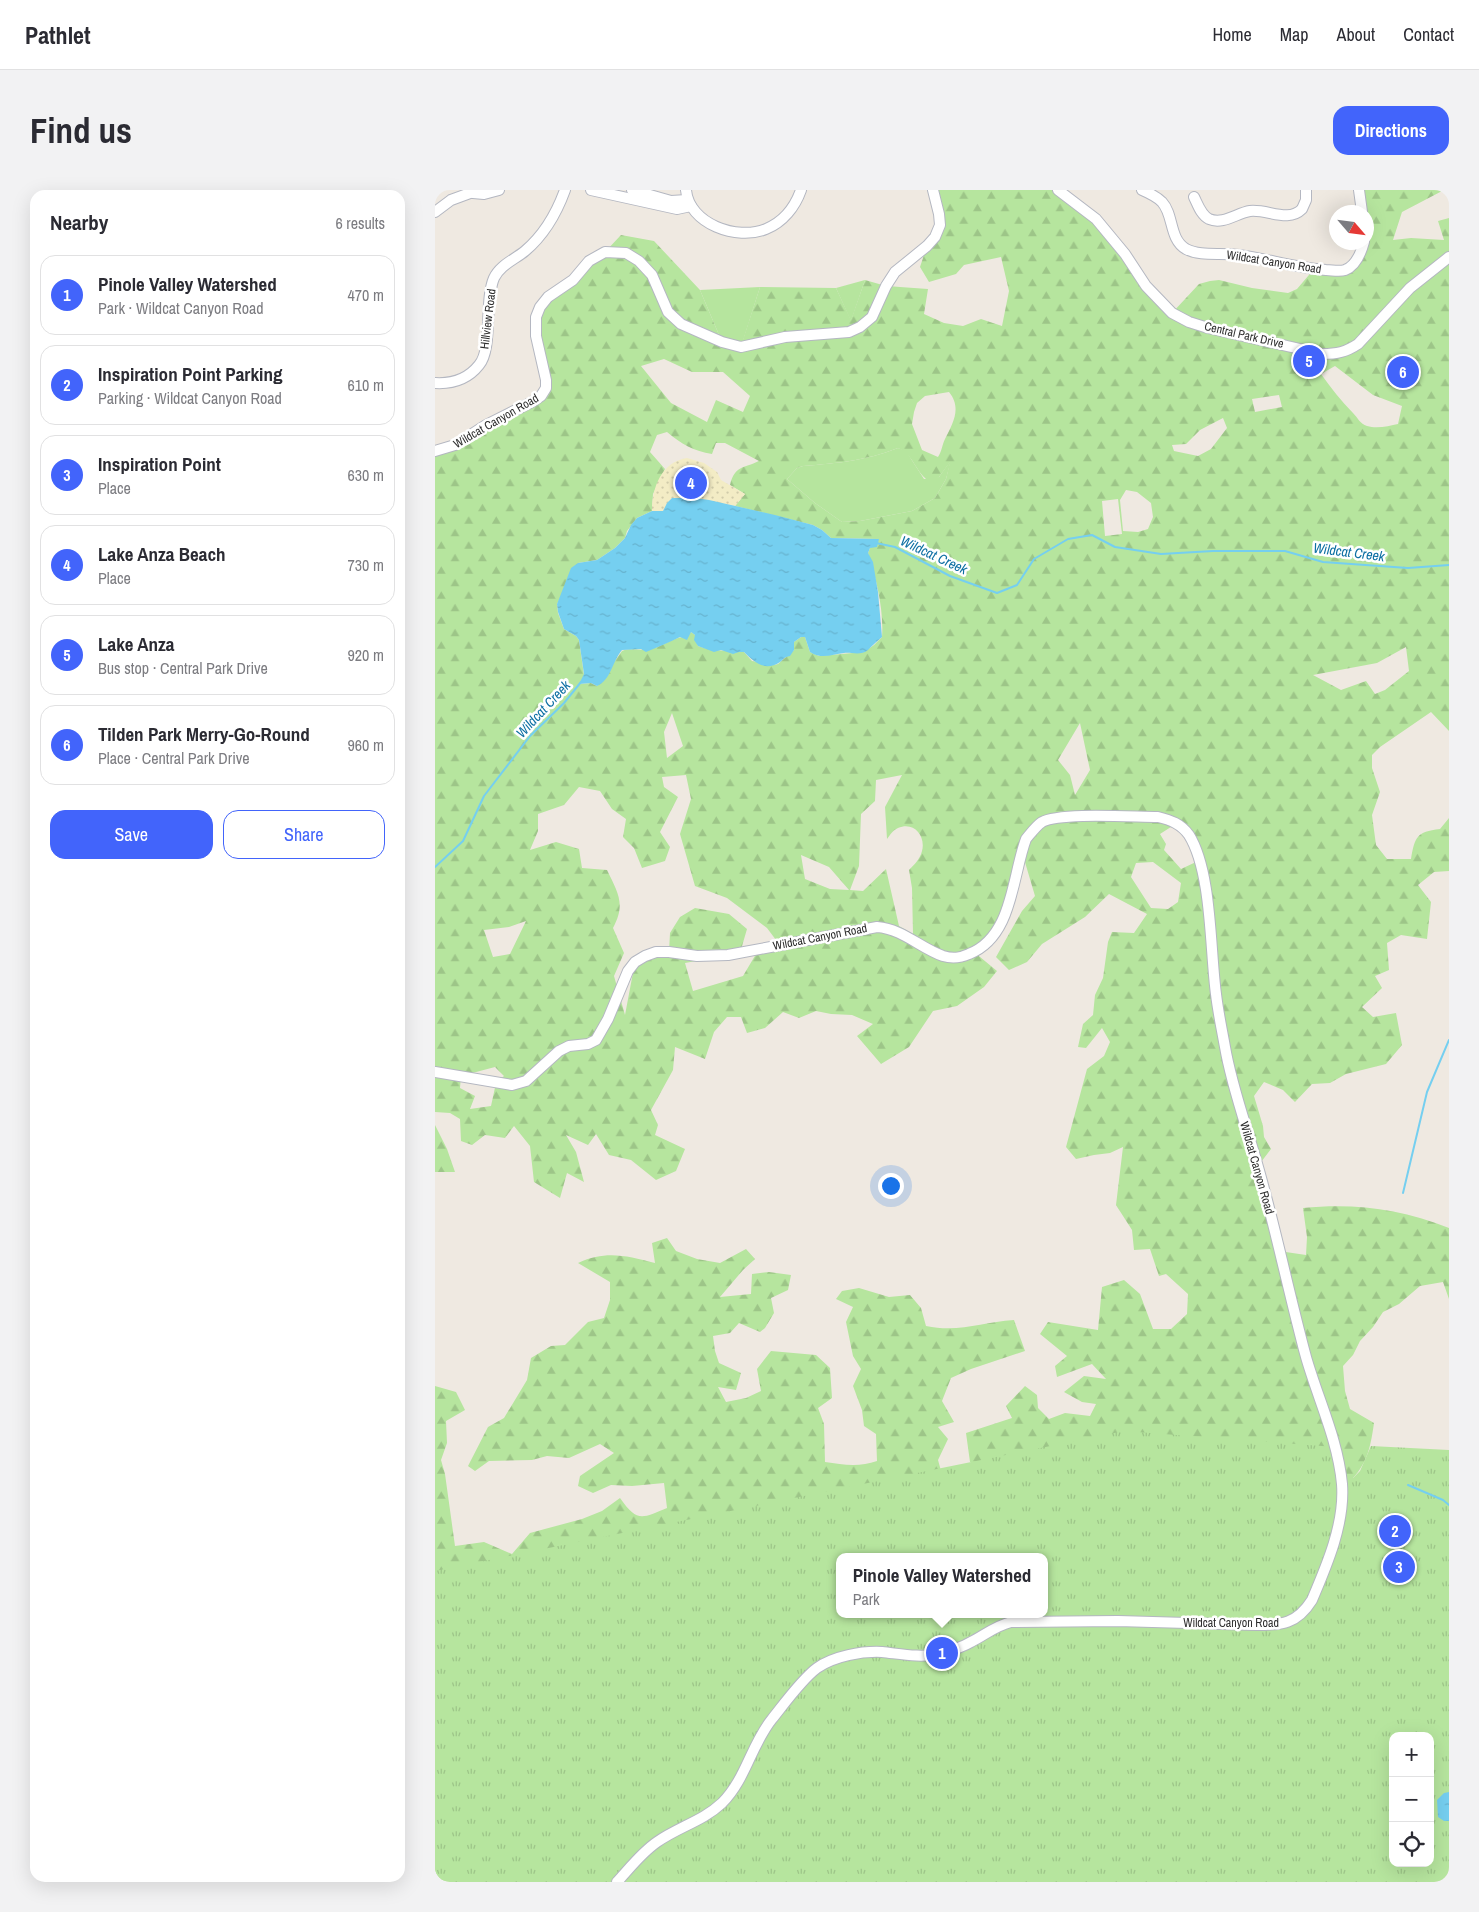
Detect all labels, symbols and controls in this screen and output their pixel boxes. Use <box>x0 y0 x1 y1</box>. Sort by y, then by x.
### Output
text: Pathlet <box>25 19 91 51</box>
text: Home <box>1212 22 1252 47</box>
text: Map <box>1280 22 1309 47</box>
text: About <box>1337 22 1375 47</box>
text: Contact <box>1403 22 1454 47</box>
button: Directions <box>1333 106 1449 155</box>
text: Find us <box>30 107 132 154</box>
north arrow <box>1329 205 1374 250</box>
text: Nearby <box>50 208 108 237</box>
text: 6 results <box>335 212 385 234</box>
street label: Wildcat Canyon Road <box>1225 247 1323 277</box>
text: Pinole Valley Watershed <box>98 271 277 297</box>
text: 1 <box>63 284 71 306</box>
text: 470 m <box>348 284 384 306</box>
street label: Hillview Road <box>476 288 500 350</box>
text: Park · Wildcat Canyon Road <box>98 297 264 319</box>
street label: Central Park Drive <box>1203 318 1285 352</box>
pin: 5 <box>1293 342 1325 380</box>
pin: 6 <box>1387 353 1419 391</box>
text: Inspiration Point Parking <box>98 361 282 387</box>
text: 2 <box>63 374 71 396</box>
text: 610 m <box>348 374 384 396</box>
text: Parking · Wildcat Canyon Road <box>98 387 282 409</box>
street label: Wildcat Canyon Road <box>451 390 541 452</box>
text: Inspiration Point <box>98 451 221 477</box>
text: 3 <box>63 464 71 486</box>
text: 630 m <box>348 464 384 486</box>
pin: 4 <box>675 464 707 502</box>
text: Place <box>98 477 131 499</box>
water label: Wildcat Creek <box>898 532 971 579</box>
water label: Wildcat Creek <box>1312 539 1387 565</box>
text: Lake Anza Beach <box>98 541 226 567</box>
text: 4 <box>63 554 71 576</box>
text: 730 m <box>348 554 384 576</box>
text: Place <box>98 567 131 589</box>
text: Lake Anza <box>98 631 175 657</box>
text: 5 <box>63 644 71 666</box>
text: 920 m <box>348 644 384 666</box>
text: Bus stop · Central Park Drive <box>98 657 268 679</box>
water label: Wildcat Creek <box>512 676 575 741</box>
text: Tilden Park Merry-Go-Round <box>98 721 310 747</box>
text: 6 <box>63 734 71 756</box>
text: 960 m <box>348 734 384 756</box>
text: Place · Central Park Drive <box>98 747 250 769</box>
button: Save <box>50 810 213 859</box>
button: Share <box>223 810 385 859</box>
street label: Wildcat Canyon Road <box>771 920 869 954</box>
street label: Wildcat Canyon Road <box>1236 1120 1278 1216</box>
your location <box>878 1173 904 1199</box>
pin: 2 <box>1379 1512 1411 1550</box>
pin: 3 <box>1383 1548 1415 1586</box>
popup <box>836 1553 1048 1618</box>
text: Pinole Valley Watershed <box>853 1562 1031 1588</box>
text: Park <box>853 1588 880 1610</box>
street label: Wildcat Canyon Road <box>1183 1615 1279 1631</box>
pin: 1 <box>926 1634 958 1672</box>
map controls <box>1389 1732 1434 1867</box>
button: + <box>1389 1732 1434 1777</box>
button: − <box>1389 1777 1434 1822</box>
button: locate <box>1389 1822 1434 1867</box>

